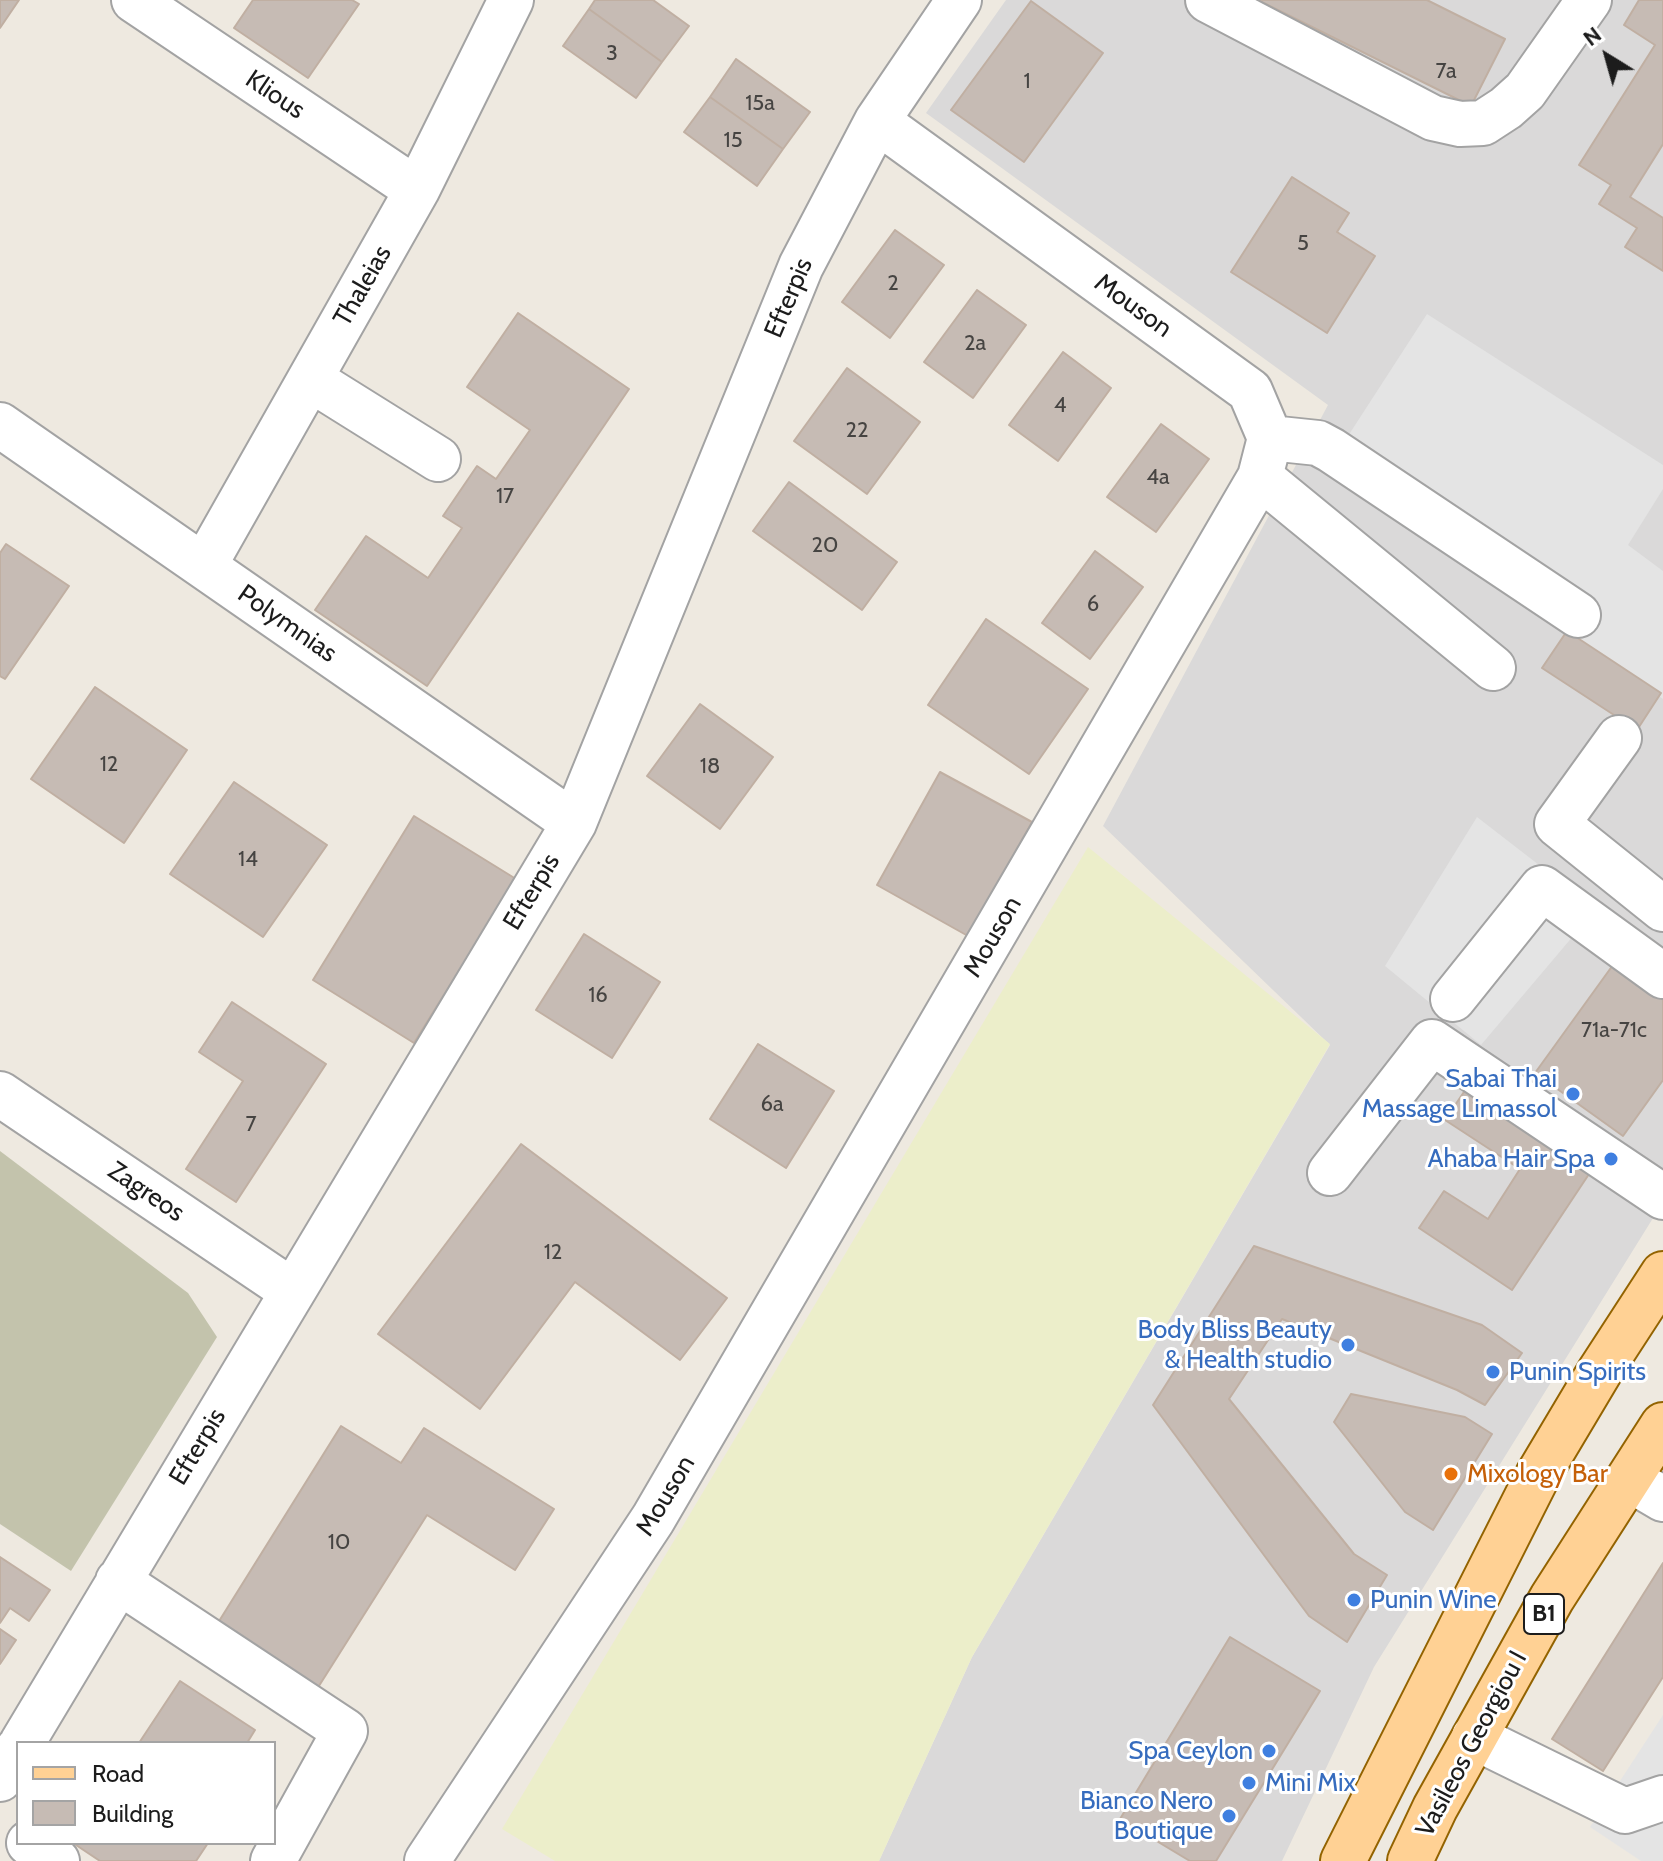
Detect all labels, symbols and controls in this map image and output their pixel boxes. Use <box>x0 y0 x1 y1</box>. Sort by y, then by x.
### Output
north arrow <box>1567 16 1647 96</box>
text: N <box>1578 21 1607 52</box>
house number: 3 <box>606 41 618 67</box>
house number: 7a <box>1436 59 1456 85</box>
street label: Klious <box>239 64 311 126</box>
house number: 1 <box>1023 69 1031 95</box>
house number: 15a <box>745 91 775 117</box>
house number: 15 <box>723 128 743 154</box>
house number: 5 <box>1297 231 1309 257</box>
street label: Thaleias <box>327 240 399 332</box>
street label: Efterpis <box>758 253 820 343</box>
street label: Mouson <box>1088 267 1178 345</box>
house number: 2 <box>887 271 899 297</box>
house number: 2a <box>964 331 986 357</box>
house number: 4 <box>1054 393 1066 419</box>
house number: 22 <box>845 418 869 444</box>
house number: 4a <box>1146 465 1170 491</box>
house number: 17 <box>496 484 514 510</box>
house number: 20 <box>812 533 838 559</box>
street label: Polymnias <box>231 579 343 669</box>
house number: 6 <box>1087 592 1099 618</box>
house number: 12 <box>100 752 118 778</box>
house number: 18 <box>700 754 720 780</box>
house number: 14 <box>238 847 258 873</box>
street label: Efterpis <box>497 848 567 936</box>
street label: Mouson <box>957 891 1029 983</box>
house number: 16 <box>588 983 608 1009</box>
house number: 71a-71c <box>1581 1018 1647 1044</box>
place label: Sabai Thai Massage Limassol <box>1362 1063 1557 1124</box>
marker: Sabai Thai Massage Limassol <box>1564 1085 1582 1103</box>
house number: 6a <box>760 1092 784 1118</box>
house number: 7 <box>245 1112 257 1138</box>
place label: Ahaba Hair Spa <box>1428 1143 1595 1175</box>
marker: Ahaba Hair Spa <box>1602 1150 1620 1168</box>
street label: Zagreos <box>102 1155 190 1229</box>
house number: 12 <box>544 1240 562 1266</box>
place label: Body Bliss Beauty & Health studio <box>1138 1314 1332 1376</box>
marker: Body Bliss Beauty & Health studio <box>1339 1336 1357 1354</box>
place label: Punin Spirits <box>1509 1356 1646 1388</box>
marker: Punin Spirits <box>1484 1363 1502 1381</box>
street label: Efterpis <box>163 1403 233 1491</box>
street label: Mouson <box>630 1450 702 1542</box>
place label: Mixology Bar <box>1467 1458 1608 1490</box>
marker: Mixology Bar <box>1442 1465 1460 1483</box>
house number: 10 <box>328 1530 350 1556</box>
place label: Punin Wine <box>1370 1584 1497 1616</box>
marker: Punin Wine <box>1345 1591 1363 1609</box>
road number: B1 <box>1524 1594 1564 1634</box>
street label: Vasileos Georgiou I <box>1410 1646 1534 1842</box>
place label: Spa Ceylon <box>1128 1735 1253 1767</box>
legend <box>16 1741 276 1845</box>
marker: Spa Ceylon <box>1260 1742 1278 1760</box>
text: Road <box>92 1759 144 1788</box>
place label: Mini Mix <box>1265 1767 1356 1799</box>
marker: Mini Mix <box>1240 1774 1258 1792</box>
place label: Bianco Nero Boutique <box>1080 1785 1213 1846</box>
text: Building <box>92 1799 173 1828</box>
marker: Bianco Nero Boutique <box>1220 1807 1238 1825</box>

